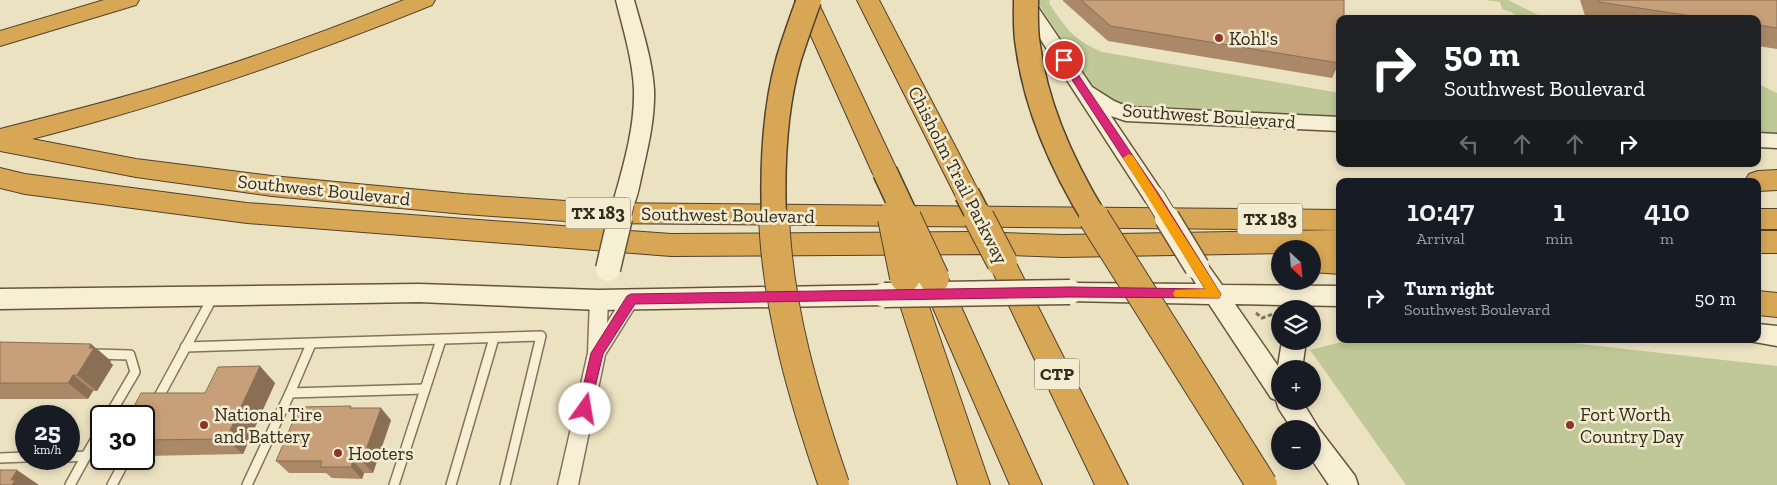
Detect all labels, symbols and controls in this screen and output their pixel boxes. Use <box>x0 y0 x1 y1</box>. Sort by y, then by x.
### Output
place label: Kohl's <box>1229 27 1278 50</box>
marker: Kohl's <box>1213 32 1225 44</box>
text: 50 m <box>1444 33 1520 75</box>
icon: right <box>1361 35 1426 100</box>
pin <box>1043 39 1085 81</box>
icon: arrive <box>1050 46 1078 74</box>
text: Southwest Boulevard <box>1444 75 1645 102</box>
street label: Chisholm Trail Parkway <box>903 82 1013 268</box>
street label: Southwest Boulevard <box>1122 98 1297 134</box>
icon: left <box>1455 130 1483 158</box>
icon: ahead <box>1508 130 1536 158</box>
icon: ahead <box>1561 130 1589 158</box>
icon: right <box>1614 130 1642 158</box>
street label: Southwest Boulevard <box>236 169 412 211</box>
text: 10:47 <box>1407 193 1474 229</box>
text: 1 <box>1553 193 1565 229</box>
text: 410 <box>1644 193 1690 229</box>
road number: TX 183 <box>566 198 630 228</box>
street label: Southwest Boulevard <box>641 202 816 228</box>
road number: TX 183 <box>1238 203 1302 234</box>
text: Arrival <box>1417 229 1465 248</box>
text: min <box>1545 229 1573 248</box>
text: m <box>1660 229 1674 248</box>
north arrow <box>1271 240 1321 290</box>
map controls <box>1271 240 1321 470</box>
text: Turn right <box>1404 277 1494 300</box>
icon: right <box>1361 284 1389 312</box>
text: 50 m <box>1695 287 1736 310</box>
button: layers <box>1271 300 1321 350</box>
text: Southwest Boulevard <box>1404 300 1550 319</box>
road number: CTP <box>1034 358 1080 389</box>
button: + <box>1271 360 1321 410</box>
position arrow <box>558 382 610 434</box>
place label: National Tire and Battery <box>214 403 322 448</box>
place label: Fort Worth Country Day <box>1580 403 1684 448</box>
speed limit sign: 30 <box>90 405 155 470</box>
text: 25 <box>34 416 61 446</box>
marker: National Tire and Battery <box>198 419 210 431</box>
marker: Fort Worth Country Day <box>1564 419 1576 431</box>
button: − <box>1271 420 1321 470</box>
place label: Hooters <box>348 442 414 465</box>
text: km/h <box>34 443 61 457</box>
marker: Hooters <box>332 447 344 459</box>

